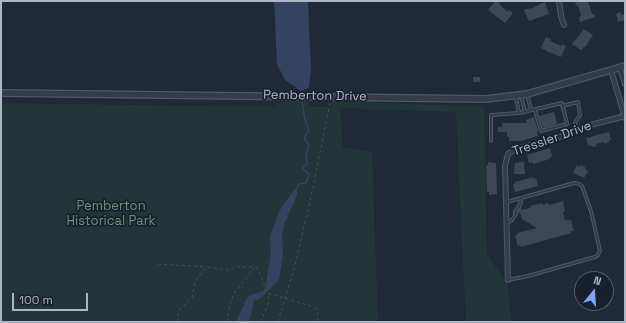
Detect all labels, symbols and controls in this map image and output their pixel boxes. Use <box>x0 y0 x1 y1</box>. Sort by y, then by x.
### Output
street label: Pemberton Drive <box>263 87 367 105</box>
street label: Tressler Drive <box>510 118 594 160</box>
park label: Pemberton Historical Park <box>66 198 156 229</box>
north arrow <box>574 271 614 311</box>
text: N <box>592 273 603 288</box>
scale bar <box>14 285 90 311</box>
text: 100 m <box>19 292 53 308</box>

